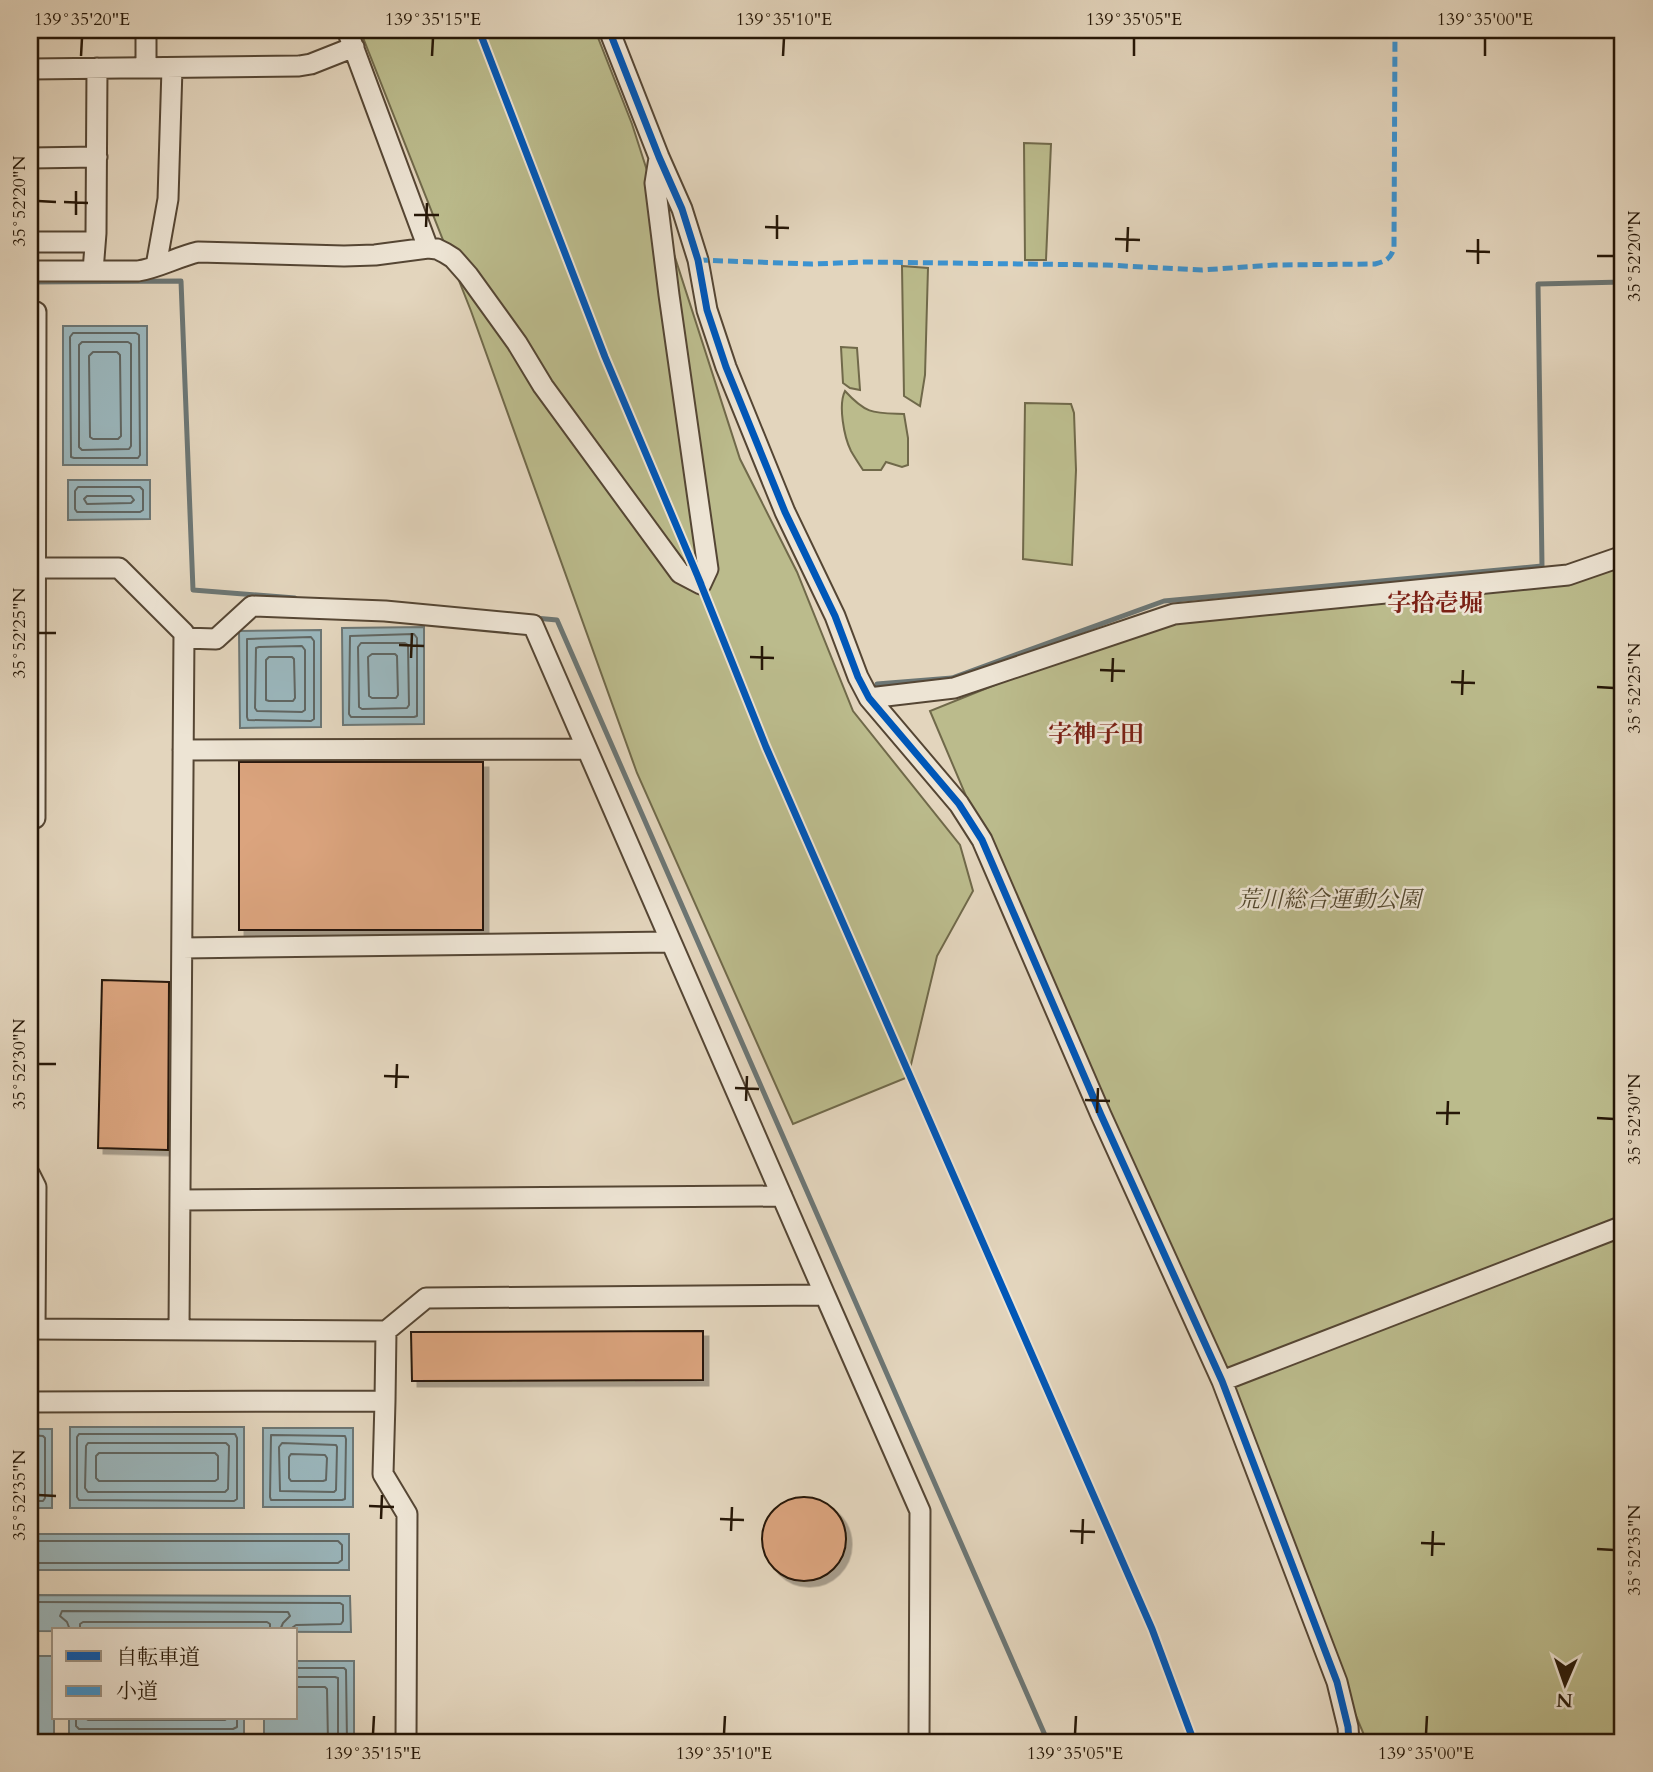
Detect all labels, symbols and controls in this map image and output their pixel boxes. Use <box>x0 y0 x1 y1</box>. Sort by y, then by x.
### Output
text: 139°35'20"E <box>34 7 130 32</box>
text: 139°35'15"E <box>385 7 481 32</box>
text: 139°35'10"E <box>736 7 832 32</box>
text: 139°35'05"E <box>1086 7 1182 32</box>
text: 139°35'00"E <box>1437 7 1533 32</box>
text: 35°52'20"N <box>7 155 32 247</box>
text: 35°52'20"N <box>1622 210 1647 302</box>
text: 35°52'25"N <box>7 587 32 679</box>
district label: 字拾壱堀 <box>1387 587 1483 620</box>
text: 35°52'25"N <box>1622 642 1647 734</box>
district label: 字神子田 <box>1048 718 1144 751</box>
park label: 荒川総合運動公園 <box>1237 884 1425 915</box>
text: 35°52'30"N <box>7 1018 32 1110</box>
text: 35°52'30"N <box>1622 1073 1647 1165</box>
text: 35°52'35"N <box>7 1449 32 1541</box>
text: 35°52'35"N <box>1622 1504 1647 1596</box>
legend <box>52 1628 298 1720</box>
text: 自転車道 <box>116 1643 200 1672</box>
north arrow <box>1530 1650 1600 1720</box>
text: 小道 <box>116 1677 158 1706</box>
text: N <box>1555 1687 1573 1713</box>
text: 139°35'15"E <box>325 1741 421 1766</box>
text: 139°35'10"E <box>676 1741 772 1766</box>
text: 139°35'05"E <box>1027 1741 1123 1766</box>
text: 139°35'00"E <box>1378 1741 1474 1766</box>

